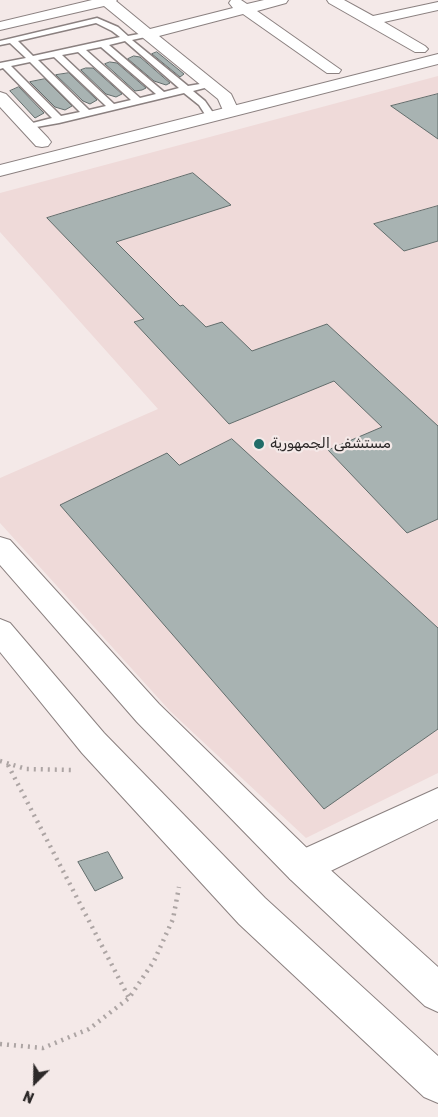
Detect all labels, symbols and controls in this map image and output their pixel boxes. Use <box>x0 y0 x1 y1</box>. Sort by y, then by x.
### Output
place label: مستشفى الجمهورية <box>270 435 391 453</box>
marker: مستشفى الجمهورية <box>252 437 266 451</box>
north arrow <box>10 1057 60 1107</box>
text: N <box>21 1086 37 1106</box>

